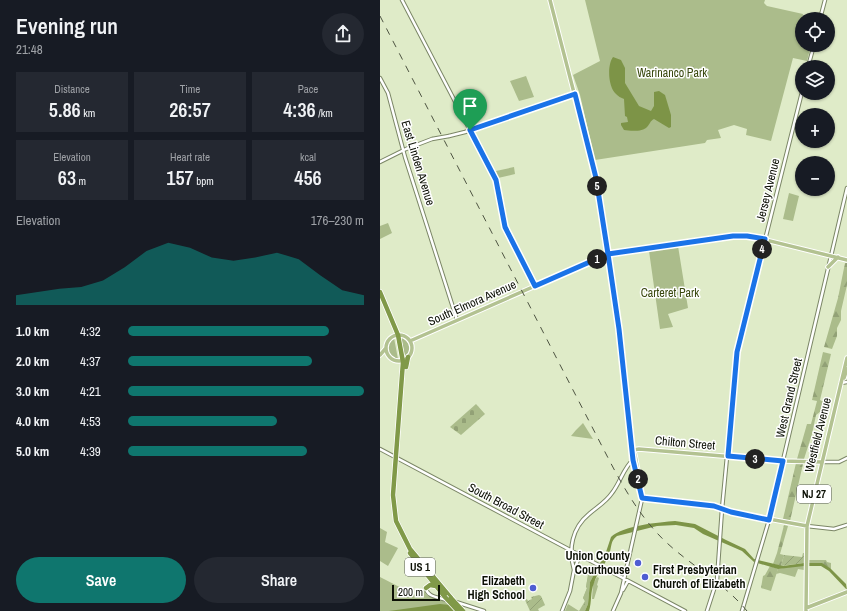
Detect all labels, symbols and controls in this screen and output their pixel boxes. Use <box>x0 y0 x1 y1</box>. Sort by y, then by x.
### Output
text: Evening run <box>16 11 118 41</box>
map controls <box>795 12 835 196</box>
button: locate <box>795 12 835 52</box>
button: share <box>322 13 364 55</box>
text: 21:48 <box>16 41 43 58</box>
button: layers <box>795 60 835 100</box>
park label: Warinanco Park <box>637 65 707 81</box>
text: Distance <box>54 82 90 96</box>
text: Time <box>180 82 200 96</box>
text: Pace <box>298 82 318 96</box>
pin <box>453 89 487 130</box>
icon: arrive <box>459 95 481 117</box>
text: 5.86 <box>49 96 81 123</box>
text: 26:57 <box>169 96 211 123</box>
text: 4:36 <box>283 96 316 123</box>
text: km <box>81 106 95 120</box>
text: /km <box>316 106 333 120</box>
button: + <box>795 108 835 148</box>
street label: East Linden Avenue <box>397 119 439 207</box>
text: Elevation <box>53 150 91 164</box>
text: Heart rate <box>170 150 210 164</box>
text: kcal <box>300 150 316 164</box>
button: − <box>795 156 835 196</box>
street label: Jersey Avenue <box>752 157 784 223</box>
text: 63 <box>58 164 76 191</box>
text: 157 <box>166 164 194 191</box>
text: 456 <box>294 164 322 191</box>
text: m <box>76 174 86 188</box>
text: bpm <box>194 174 214 188</box>
pin: 5 <box>587 176 607 196</box>
text: 5 <box>594 179 600 193</box>
text: Elevation <box>16 212 60 229</box>
text: 176–230 m <box>311 212 364 229</box>
pin: 4 <box>752 239 772 259</box>
text: 4 <box>759 242 765 256</box>
pin: 1 <box>587 249 607 269</box>
text: 1 <box>594 252 600 266</box>
street label: South Elmora Avenue <box>425 276 519 330</box>
park label: Carteret Park <box>641 285 699 301</box>
text: 1.0 km <box>16 323 49 340</box>
text: 4:32 <box>80 323 101 340</box>
text: 2.0 km <box>16 353 49 370</box>
text: 4:37 <box>80 353 101 370</box>
street label: West Grand Street <box>772 356 806 439</box>
text: 3.0 km <box>16 383 49 400</box>
text: 4:21 <box>80 383 101 400</box>
street label: Westfield Avenue <box>801 396 835 474</box>
text: 4.0 km <box>16 413 49 430</box>
text: 4:53 <box>80 413 101 430</box>
street label: Chilton Street <box>654 432 716 454</box>
text: 5.0 km <box>16 443 49 460</box>
text: 4:39 <box>80 443 101 460</box>
pin: 3 <box>745 449 765 469</box>
text: 3 <box>752 452 758 466</box>
pin: 2 <box>628 469 648 489</box>
text: 2 <box>635 472 641 486</box>
street label: South Broad Street <box>465 479 547 533</box>
road number: NJ 27 <box>797 485 831 503</box>
place label: Union County Courthouse <box>565 548 631 578</box>
button: Save <box>16 557 186 603</box>
button: Share <box>194 557 364 603</box>
road number: US 1 <box>405 558 435 576</box>
marker: Union County Courthouse <box>633 558 643 568</box>
place label: First Presbyterian Church of Elizabeth <box>653 562 745 592</box>
marker: First Presbyterian Church of Elizabeth <box>640 572 650 582</box>
place label: Elizabeth High School <box>468 573 525 603</box>
scale bar <box>392 583 440 602</box>
marker: Elizabeth High School <box>528 583 538 593</box>
text: 200 m <box>398 585 423 599</box>

